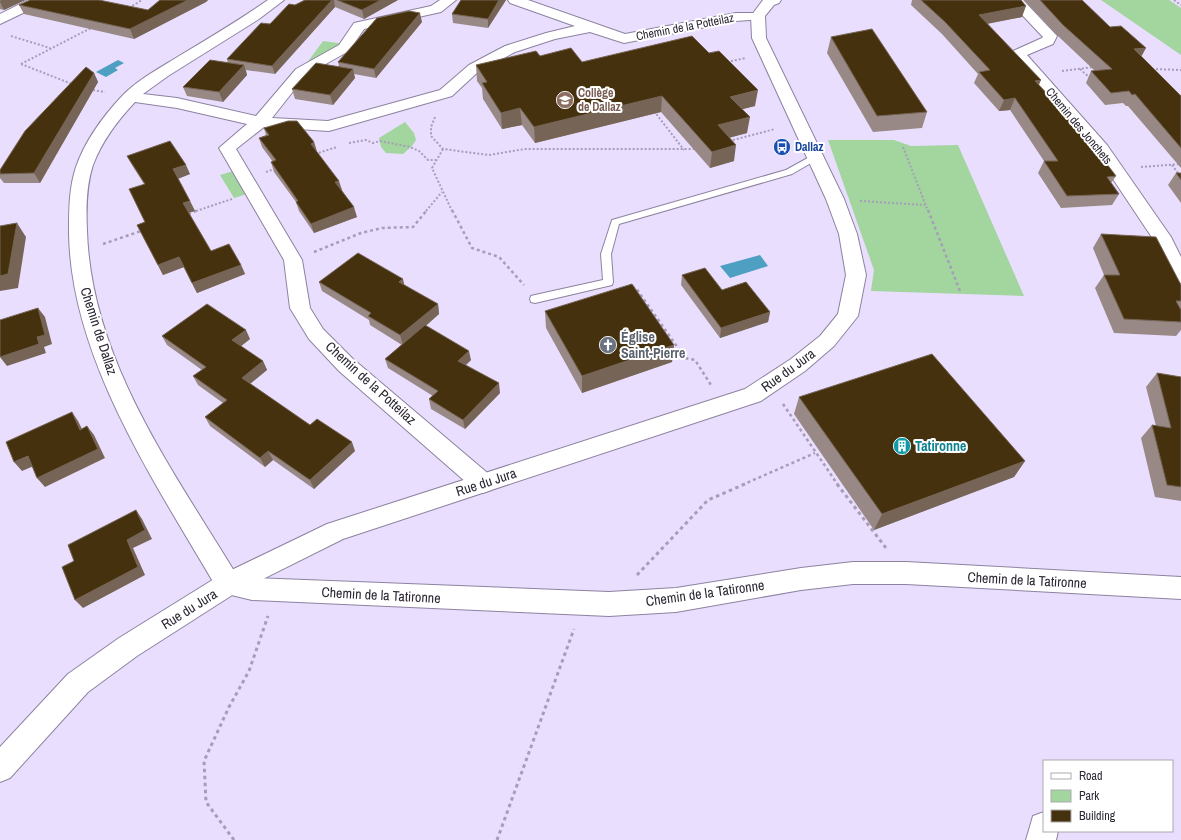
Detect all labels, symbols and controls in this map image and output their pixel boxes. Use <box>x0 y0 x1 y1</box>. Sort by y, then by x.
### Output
street label: Chemin de la Potteilaz <box>635 10 735 44</box>
street label: Chemin des Jonchets <box>1042 84 1116 168</box>
place label: Collège de Dallaz <box>578 85 621 115</box>
school or university icon: Collège de Dallaz <box>555 90 575 110</box>
bus stop icon: Dallaz <box>772 137 792 157</box>
place label: Dallaz <box>795 139 824 155</box>
street label: Chemin de Dallaz <box>76 285 122 377</box>
place label: Église Saint-Pierre <box>621 328 685 362</box>
church icon: Église Saint-Pierre <box>598 335 618 355</box>
street label: Chemin de la Potteilaz <box>322 337 420 429</box>
street label: Rue du Jura <box>757 344 819 396</box>
building icon: Tatironne <box>892 436 912 456</box>
place label: Tatironne <box>915 437 966 455</box>
street label: Rue du Jura <box>453 464 519 500</box>
street label: Chemin de la Tatironne <box>967 568 1087 592</box>
street label: Chemin de la Tatironne <box>645 576 765 610</box>
street label: Chemin de la Tatironne <box>321 583 441 607</box>
street label: Rue du Jura <box>158 584 221 633</box>
legend <box>1043 760 1173 832</box>
text: Road <box>1079 768 1103 784</box>
text: Park <box>1079 788 1099 804</box>
text: Building <box>1079 808 1116 824</box>

